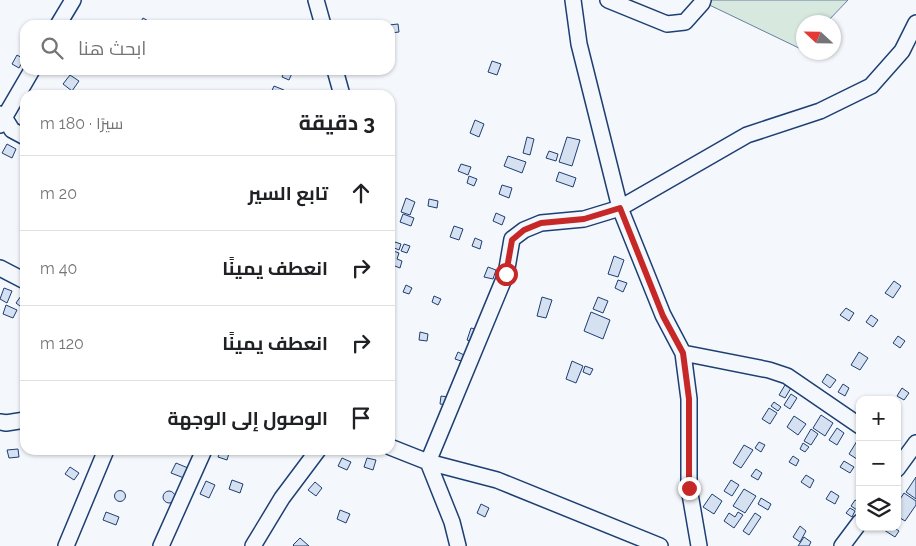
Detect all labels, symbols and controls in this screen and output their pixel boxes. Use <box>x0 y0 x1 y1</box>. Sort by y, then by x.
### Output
north arrow <box>796 15 841 60</box>
search box <box>20 20 395 75</box>
icon: search <box>38 34 66 62</box>
text: ابحث هنا <box>78 37 146 59</box>
text: 3 دقيقة <box>299 110 375 135</box>
text: سيرًا · 180 m <box>40 114 123 133</box>
icon: ahead <box>347 179 375 207</box>
text: تابع السير <box>248 182 328 204</box>
text: 20 m <box>40 184 77 203</box>
icon: right <box>347 254 375 282</box>
text: انعطف يمينًا <box>222 257 328 279</box>
text: 40 m <box>40 259 77 278</box>
route start <box>495 263 518 286</box>
icon: right <box>347 329 375 357</box>
text: انعطف يمينًا <box>222 332 328 354</box>
text: 120 m <box>40 334 84 353</box>
map controls <box>856 396 901 531</box>
button: + <box>856 396 901 441</box>
icon: arrive <box>347 404 375 432</box>
text: الوصول إلى الوجهة <box>168 407 328 429</box>
button: − <box>856 441 901 486</box>
route end <box>678 477 701 500</box>
button: layers <box>856 486 901 531</box>

